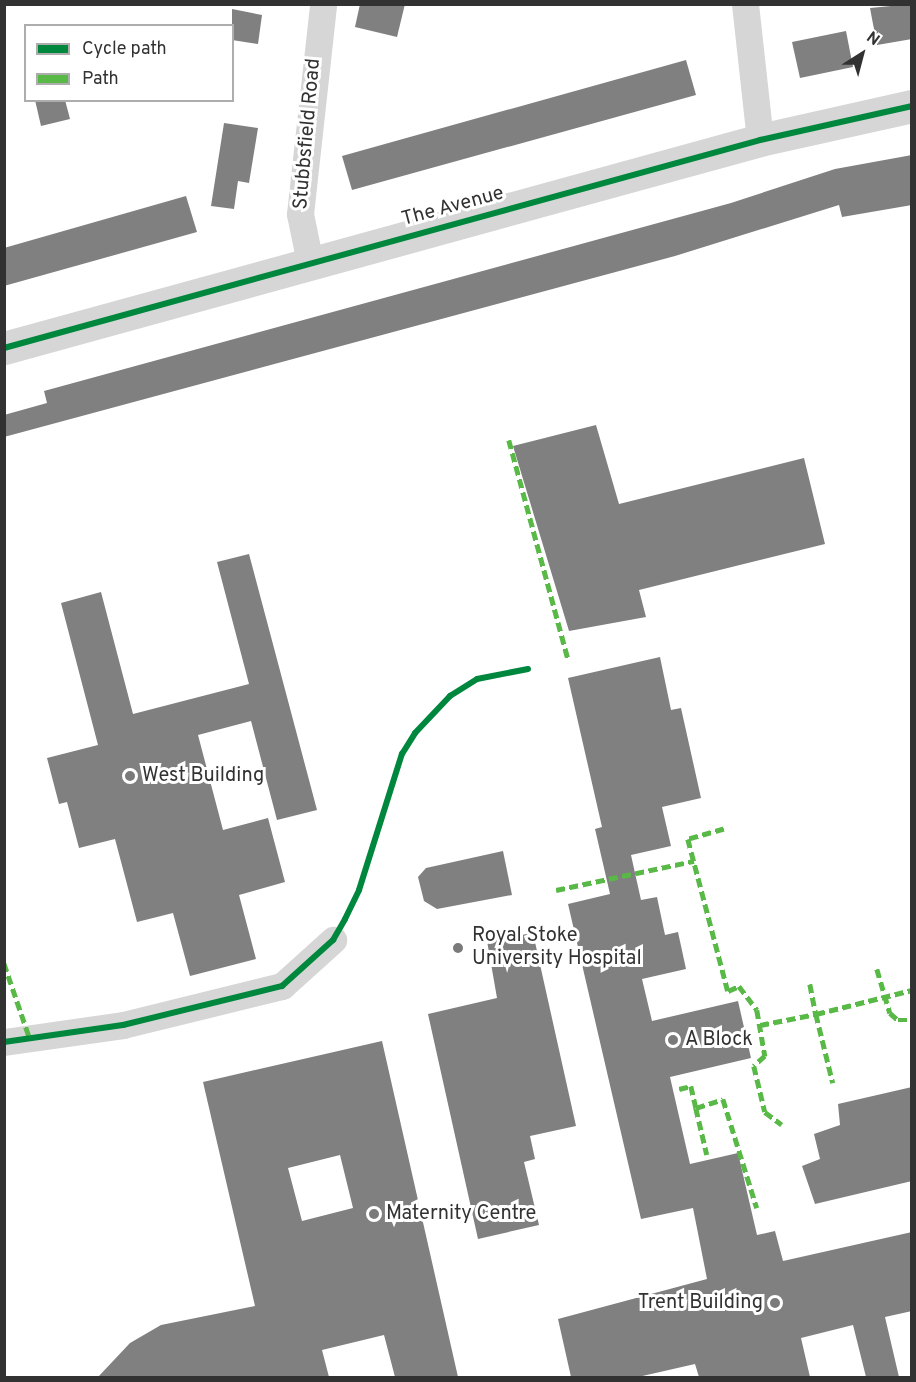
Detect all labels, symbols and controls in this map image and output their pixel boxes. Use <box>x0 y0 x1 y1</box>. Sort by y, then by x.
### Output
legend <box>24 24 234 102</box>
north arrow <box>832 24 892 84</box>
text: N <box>862 28 883 51</box>
text: Cycle path <box>82 38 167 61</box>
street label: Stubbsfield Road <box>289 57 327 211</box>
text: Path <box>82 68 119 91</box>
street label: The Avenue <box>399 182 507 232</box>
place label: West Building <box>142 764 264 788</box>
marker: West Building <box>123 769 137 783</box>
place label: Royal Stoke University Hospital <box>472 924 642 971</box>
marker: Royal Stoke University Hospital <box>449 939 467 957</box>
place label: A Block <box>685 1028 754 1052</box>
marker: A Block <box>666 1033 680 1047</box>
place label: Maternity Centre <box>386 1202 536 1226</box>
marker: Maternity Centre <box>367 1207 381 1221</box>
place label: Trent Building <box>638 1291 763 1315</box>
marker: Trent Building <box>768 1296 782 1310</box>

